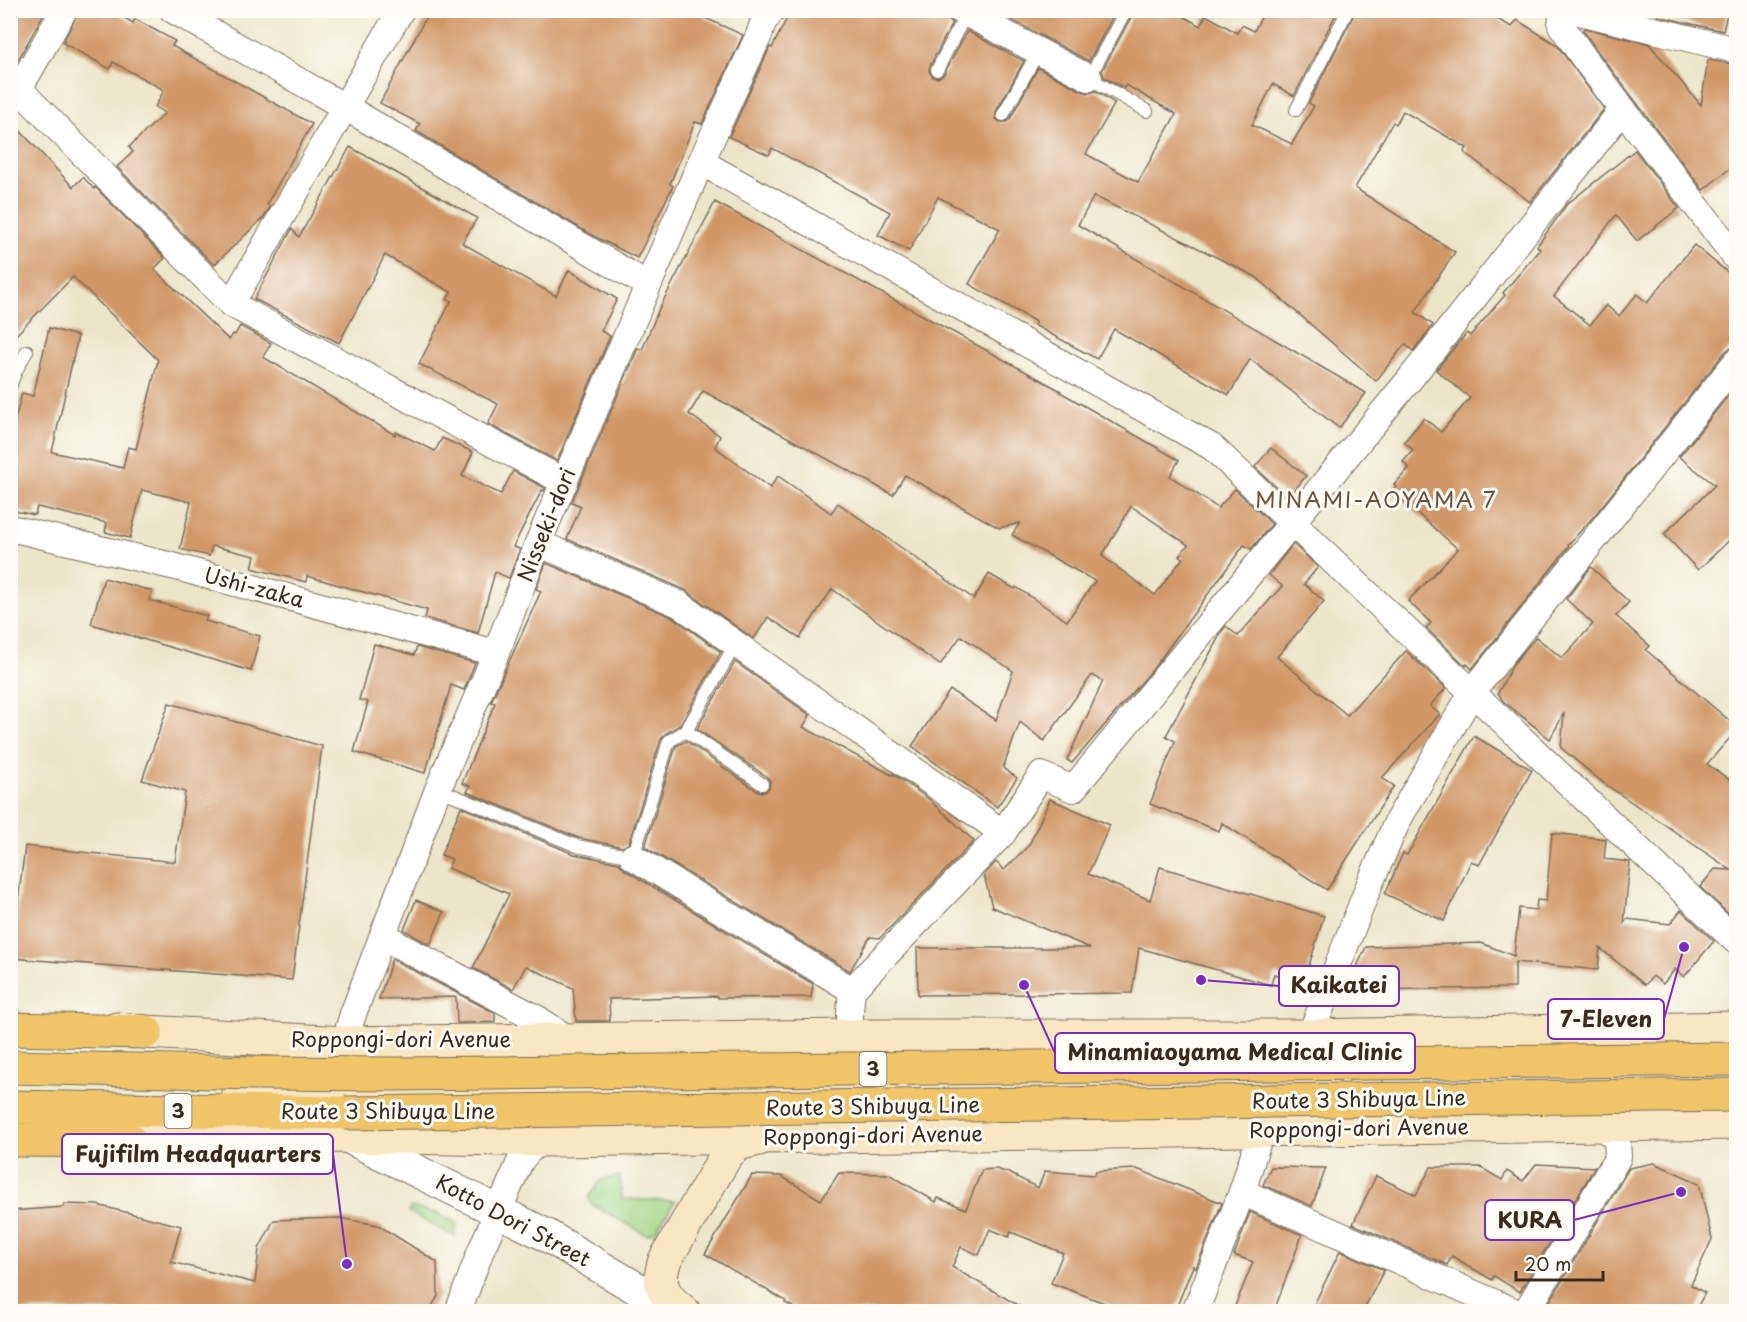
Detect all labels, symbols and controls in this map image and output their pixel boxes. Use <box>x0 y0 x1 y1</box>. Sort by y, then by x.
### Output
street label: Nisseki-dori <box>508 462 583 586</box>
district label: MINAMI-AOYAMA 7 <box>1255 482 1497 515</box>
street label: Ushi-zaka <box>201 557 309 615</box>
callout: Kaikatei <box>1279 966 1399 1006</box>
text: Kaikatei <box>1291 967 1388 1000</box>
callout: 7-Eleven <box>1548 999 1664 1039</box>
text: 7-Eleven <box>1560 1001 1652 1034</box>
street label: Roppongi-dori Avenue <box>291 1022 511 1054</box>
callout: Minamiaoyama Medical Clinic <box>1055 1033 1415 1073</box>
text: Minamiaoyama Medical Clinic <box>1067 1034 1403 1067</box>
road number: 3 <box>860 1052 886 1086</box>
street label: Route 3 Shibuya Line <box>1251 1080 1467 1116</box>
street label: Route 3 Shibuya Line <box>765 1087 981 1123</box>
road number: 3 <box>164 1094 192 1128</box>
street label: Route 3 Shibuya Line <box>281 1094 495 1126</box>
street label: Roppongi-dori Avenue <box>1249 1109 1469 1145</box>
street label: Roppongi-dori Avenue <box>763 1116 983 1152</box>
callout: Fujifilm Headquarters <box>62 1134 333 1174</box>
text: Fujifilm Headquarters <box>75 1136 321 1169</box>
street label: Kotto Dori Street <box>431 1165 597 1274</box>
callout: KURA <box>1485 1200 1574 1240</box>
text: KURA <box>1498 1202 1562 1235</box>
scale bar <box>1516 1244 1603 1282</box>
text: 20 m <box>1525 1250 1571 1277</box>

